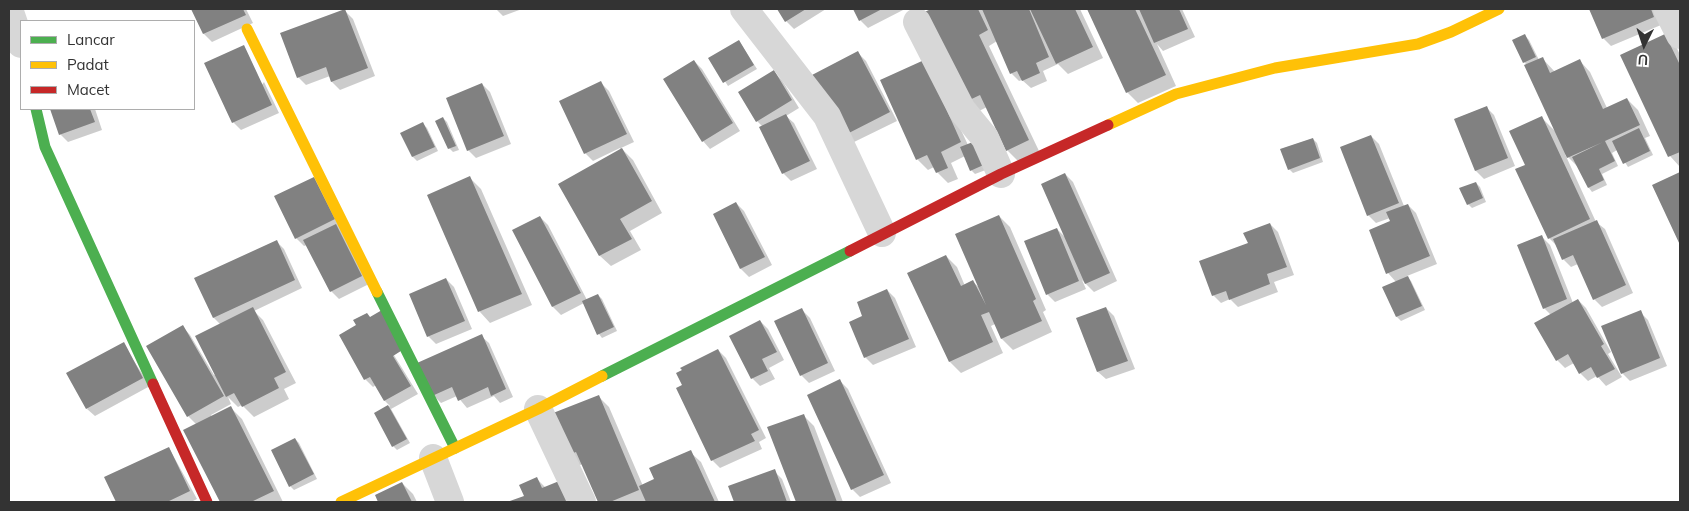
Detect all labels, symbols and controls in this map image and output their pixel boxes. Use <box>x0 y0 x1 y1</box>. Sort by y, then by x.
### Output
legend <box>20 20 195 110</box>
north arrow <box>1619 20 1669 70</box>
text: Lancar <box>67 30 115 49</box>
text: U <box>1637 51 1649 69</box>
text: Padat <box>67 55 109 74</box>
text: Macet <box>67 80 110 99</box>

